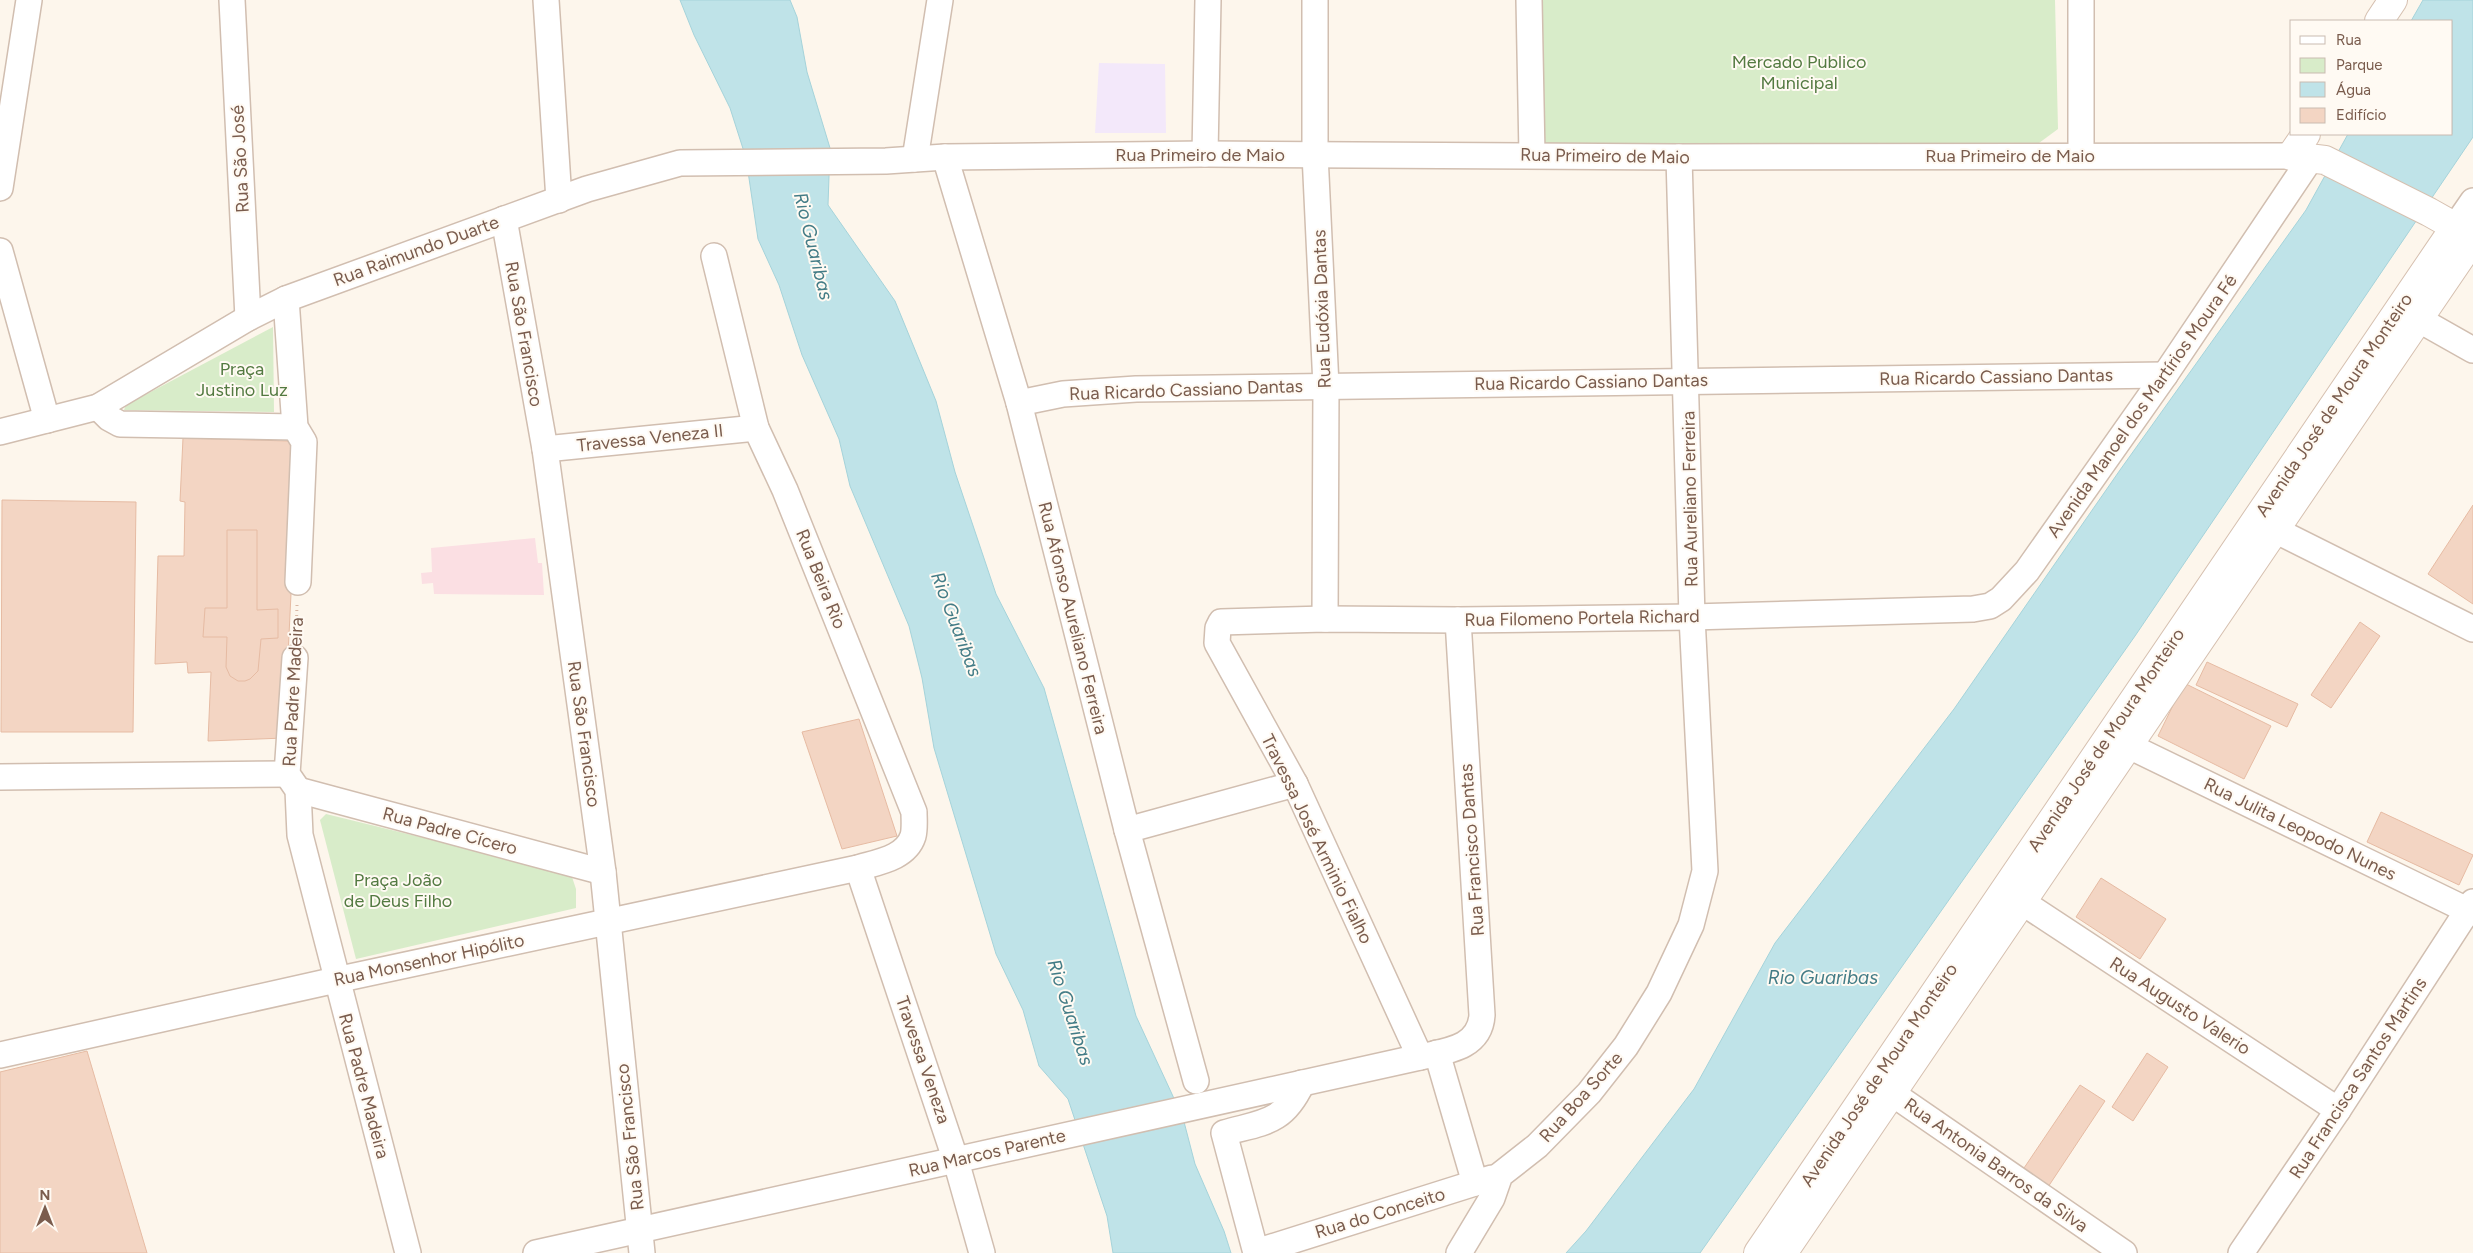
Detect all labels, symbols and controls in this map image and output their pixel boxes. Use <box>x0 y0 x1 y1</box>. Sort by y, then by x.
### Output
legend <box>2290 20 2453 135</box>
text: Rua <box>2336 31 2361 49</box>
park label: Mercado Publico Municipal <box>1732 51 1866 94</box>
text: Parque <box>2336 56 2383 74</box>
text: Água <box>2336 81 2371 99</box>
street label: Rua São José <box>226 104 254 213</box>
text: Edifício <box>2336 106 2387 124</box>
street label: Rua Primeiro de Maio <box>1115 144 1285 166</box>
street label: Rua Primeiro de Maio <box>1520 144 1690 168</box>
street label: Rua Primeiro de Maio <box>1925 145 2095 167</box>
water label: Rio Guaribas <box>789 190 838 303</box>
street label: Rua Raimundo Duarte <box>330 211 502 291</box>
street label: Rua Eudóxia Dantas <box>1308 229 1336 389</box>
street label: Rua São Francisco <box>500 259 548 409</box>
street label: Avenida Manoel dos Martírios Moura Fé <box>2042 270 2242 542</box>
street label: Avenida José de Moura Monteiro <box>2251 289 2417 521</box>
park label: Praça Justino Luz <box>196 358 288 401</box>
street label: Rua Ricardo Cassiano Dantas <box>1879 364 2113 390</box>
street label: Rua Ricardo Cassiano Dantas <box>1474 369 1708 395</box>
street label: Rua Ricardo Cassiano Dantas <box>1069 375 1303 405</box>
street label: Rua Aureliano Ferreira <box>1677 411 1703 587</box>
street label: Travessa Veneza II <box>576 419 724 457</box>
street label: Rua Afonso Aureliano Ferreira <box>1033 499 1113 737</box>
street label: Rua Beira Rio <box>791 526 851 632</box>
water label: Rio Guaribas <box>926 569 987 680</box>
street label: Rua Filomeno Portela Richard <box>1464 605 1700 631</box>
street label: Rua Padre Madeira <box>278 617 308 767</box>
street label: Avenida José de Moura Monteiro <box>2023 624 2189 856</box>
street label: Rua São Francisco <box>563 659 605 809</box>
street label: Travessa José Arminio Fialho <box>1257 731 1377 947</box>
street label: Rua Francisco Dantas <box>1455 763 1489 937</box>
street label: Rua Julita Leopodo Nunes <box>2200 773 2400 885</box>
street label: Rua Padre Cícero <box>380 802 520 860</box>
park label: Praça João de Deus Filho <box>344 869 452 912</box>
street label: Rua Monsenhor Hipólito <box>332 929 526 991</box>
street label: Rua Augusto Valerio <box>2106 952 2254 1060</box>
water label: Rio Guaribas <box>1043 956 1099 1068</box>
street label: Avenida José de Moura Monteiro <box>1796 959 1962 1191</box>
water label: Rio Guaribas <box>1768 966 1878 989</box>
street label: Rua Francisca Santos Martins <box>2285 973 2431 1183</box>
street label: Travessa Veneza <box>891 994 955 1126</box>
street label: Rua Padre Madeira <box>334 1011 394 1161</box>
street label: Rua Boa Sorte <box>1535 1047 1627 1147</box>
street label: Rua São Francisco <box>611 1063 649 1211</box>
street label: Rua Antonia Barros da Silva <box>1900 1093 2092 1237</box>
street label: Rua Marcos Parente <box>906 1124 1068 1182</box>
north arrow <box>20 1183 70 1233</box>
street label: Rua do Conceito <box>1312 1183 1448 1243</box>
text: N <box>40 1187 50 1204</box>

